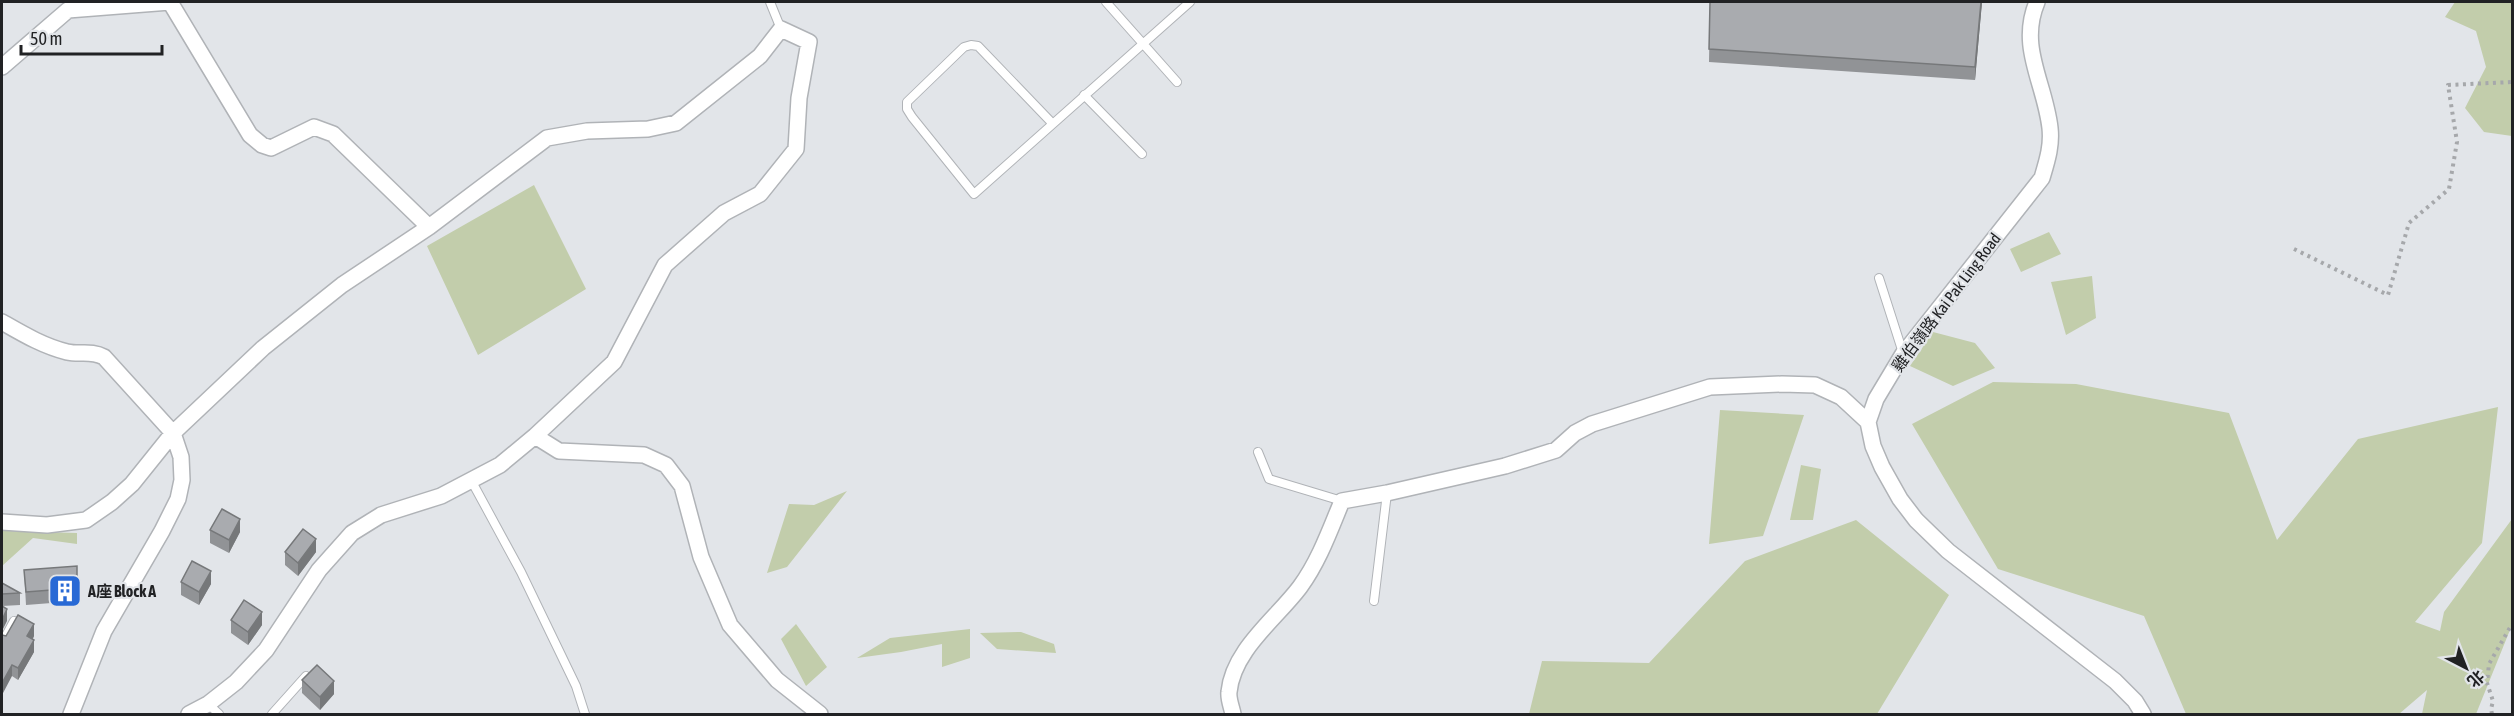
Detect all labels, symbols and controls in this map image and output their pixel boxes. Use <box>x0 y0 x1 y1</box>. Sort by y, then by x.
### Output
scale bar <box>21 18 162 56</box>
text: 50 m <box>30 28 62 49</box>
street label: 雞伯嶺路 Kai Pak Ling Road <box>1888 229 2005 375</box>
building icon: A座 Block A <box>47 573 83 609</box>
place label: A座 Block A <box>87 582 156 600</box>
north arrow <box>2436 638 2496 698</box>
text: 北 <box>2464 667 2488 691</box>

